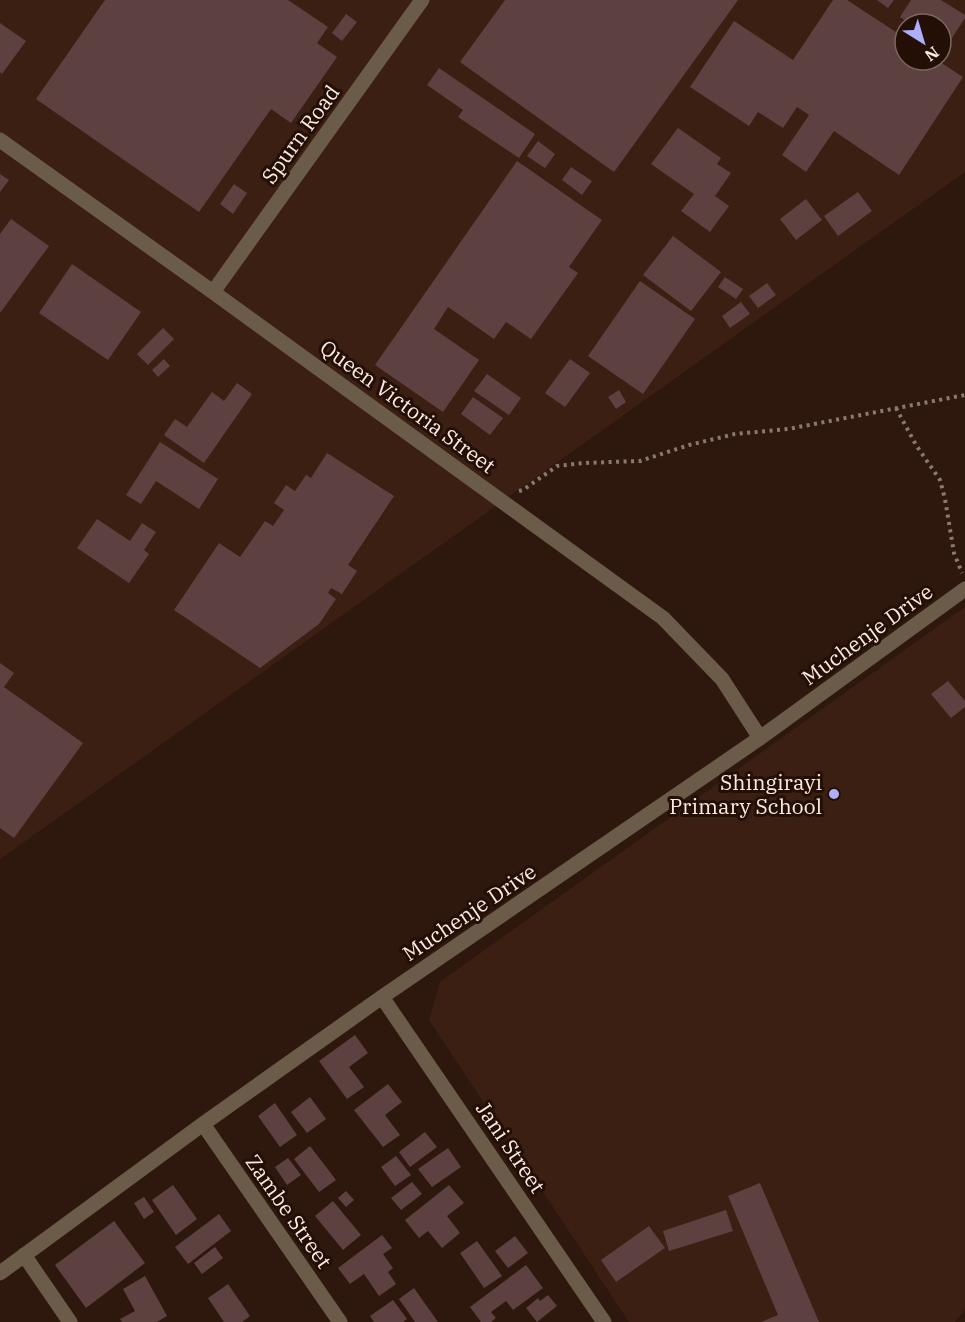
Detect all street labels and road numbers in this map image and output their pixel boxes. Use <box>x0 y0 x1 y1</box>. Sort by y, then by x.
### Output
street label: Spurn Road <box>255 79 345 189</box>
street label: Queen Victoria Street <box>315 333 501 479</box>
street label: Muchenje Drive <box>796 577 938 691</box>
street label: Muchenje Drive <box>397 857 541 967</box>
street label: Jani Street <box>470 1096 552 1198</box>
street label: Zambe Street <box>239 1149 339 1273</box>

